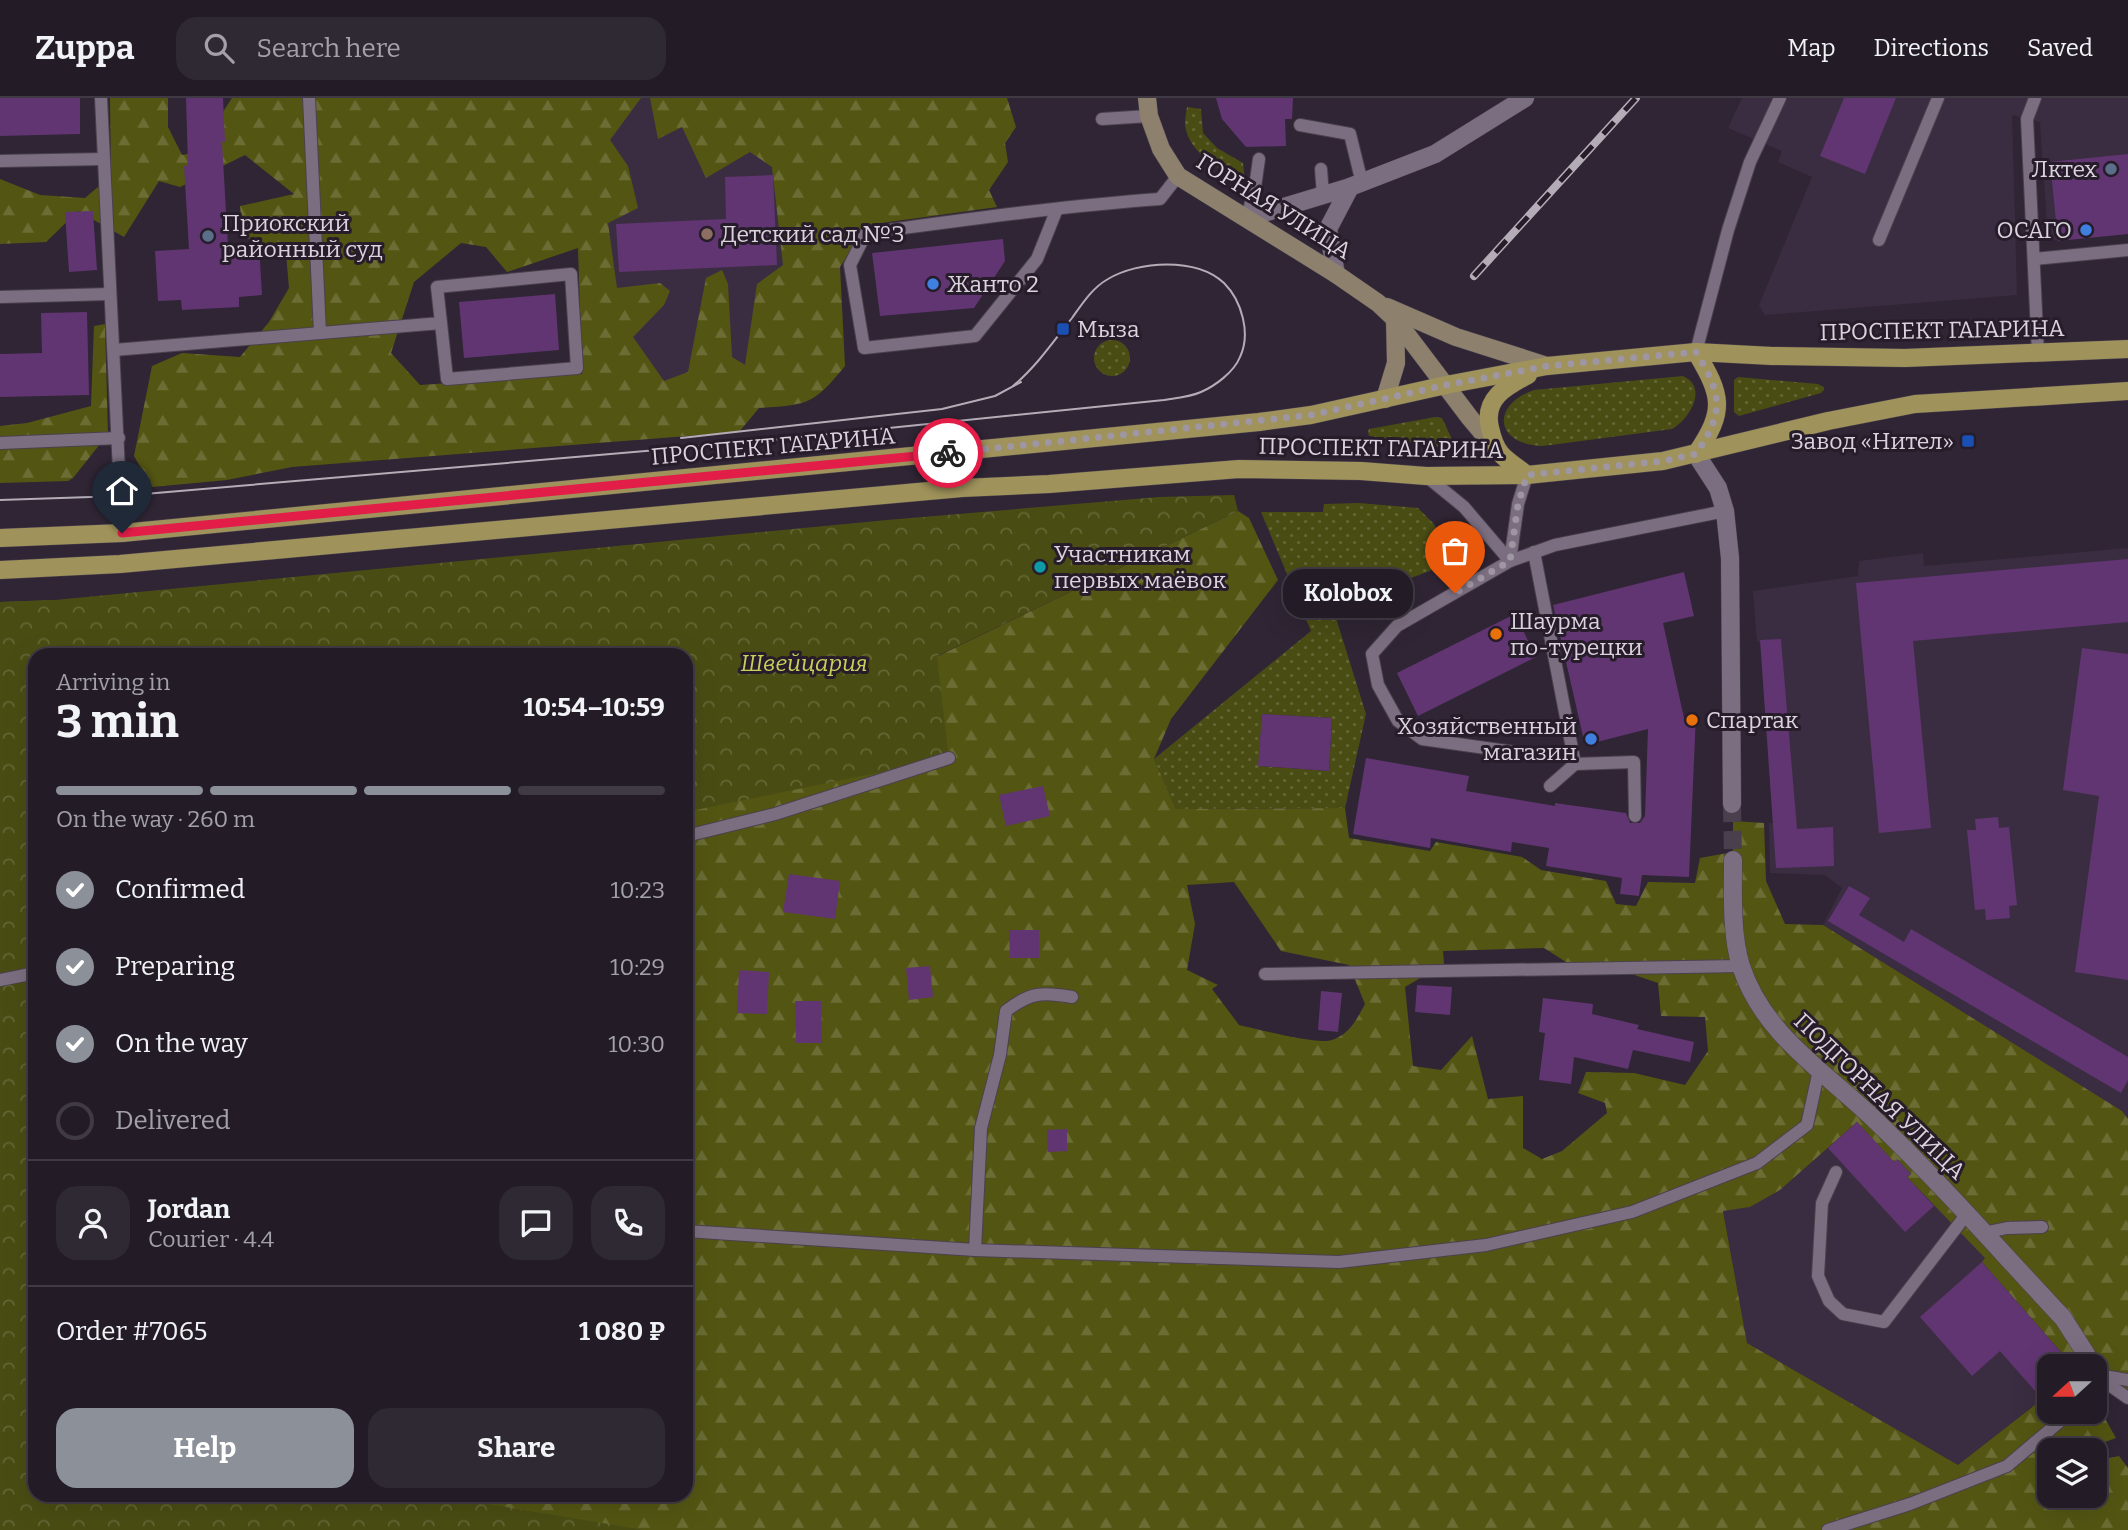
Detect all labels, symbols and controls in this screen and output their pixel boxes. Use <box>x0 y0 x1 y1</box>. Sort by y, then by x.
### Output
search box <box>176 17 666 80</box>
text: Zuppa <box>35 28 134 68</box>
icon: search <box>200 29 238 67</box>
text: Search here <box>256 33 401 64</box>
text: Map <box>1787 34 1836 62</box>
text: Directions <box>1874 34 1989 62</box>
text: Saved <box>2027 34 2093 62</box>
street label: ГОРНАЯ УЛИЦА <box>1191 147 1357 265</box>
place label: Лктех <box>2032 155 2097 183</box>
marker: Лктех <box>2103 161 2119 177</box>
place label: Приокский районный суд <box>222 209 383 263</box>
place label: ОСАГО <box>1997 216 2072 244</box>
place label: Детский сад №3 <box>721 220 905 248</box>
marker: ОСАГО <box>2078 222 2094 238</box>
marker: Детский сад №3 <box>699 226 715 242</box>
marker: Приокский районный суд <box>200 228 216 244</box>
place label: Жанто 2 <box>947 270 1039 298</box>
marker: Жанто 2 <box>925 276 941 292</box>
street label: ПРОСПЕКТ ГАГАРИНА <box>1819 314 2065 346</box>
place label: Мыза <box>1077 315 1140 343</box>
marker: Мыза <box>1055 321 1071 337</box>
courier <box>913 418 983 488</box>
street label: ПРОСПЕКТ ГАГАРИНА <box>650 421 897 471</box>
place label: Завод «Нител» <box>1791 427 1954 455</box>
street label: ПРОСПЕКТ ГАГАРИНА <box>1258 432 1504 464</box>
marker: Завод «Нител» <box>1960 433 1976 449</box>
icon: bike <box>929 434 967 472</box>
pin <box>92 461 152 533</box>
icon: home <box>103 472 141 510</box>
pin <box>1425 521 1485 593</box>
icon: bag <box>1436 532 1474 570</box>
place label: Участникам первых маёвок <box>1054 540 1227 594</box>
marker: Участникам первых маёвок <box>1032 559 1048 575</box>
callout: Kolobox <box>1284 568 1413 618</box>
text: Kolobox <box>1304 579 1392 607</box>
place label: Шаурма по-турецки <box>1510 607 1643 661</box>
marker: Шаурма по-турецки <box>1488 626 1504 642</box>
park label: Швейцария <box>740 649 868 677</box>
text: Arriving in <box>56 668 170 696</box>
text: 10:54–10:59 <box>523 692 665 723</box>
text: 3 min <box>56 694 179 749</box>
place label: Спартак <box>1706 706 1799 734</box>
place label: Хозяйственный магазин <box>1397 712 1577 766</box>
marker: Спартак <box>1684 712 1700 728</box>
marker: Хозяйственный магазин <box>1583 731 1599 747</box>
text: On the way · 260 m <box>56 805 255 833</box>
icon: check <box>56 871 94 909</box>
text: Confirmed <box>115 874 245 905</box>
text: 10:23 <box>610 876 665 904</box>
icon: check <box>56 948 94 986</box>
text: Preparing <box>115 951 235 982</box>
text: 10:29 <box>610 953 665 981</box>
street label: ПОДГОРНАЯ УЛИЦА <box>1788 1007 1972 1186</box>
icon: check <box>56 1025 94 1063</box>
text: On the way <box>115 1028 248 1059</box>
text: 10:30 <box>608 1030 665 1058</box>
text: Delivered <box>115 1105 230 1136</box>
button: person <box>56 1186 130 1260</box>
button: chat <box>499 1186 573 1260</box>
button: phone <box>591 1186 665 1260</box>
text: Jordan <box>148 1194 230 1225</box>
text: Courier · 4.4 <box>148 1225 274 1253</box>
text: Order #7065 <box>56 1316 207 1347</box>
text: 1 080 ₽ <box>579 1316 665 1347</box>
north arrow <box>2037 1354 2107 1424</box>
map controls <box>2037 1354 2107 1508</box>
button: Help <box>56 1408 354 1488</box>
button: Share <box>368 1408 665 1488</box>
button: layers <box>2037 1438 2107 1508</box>

